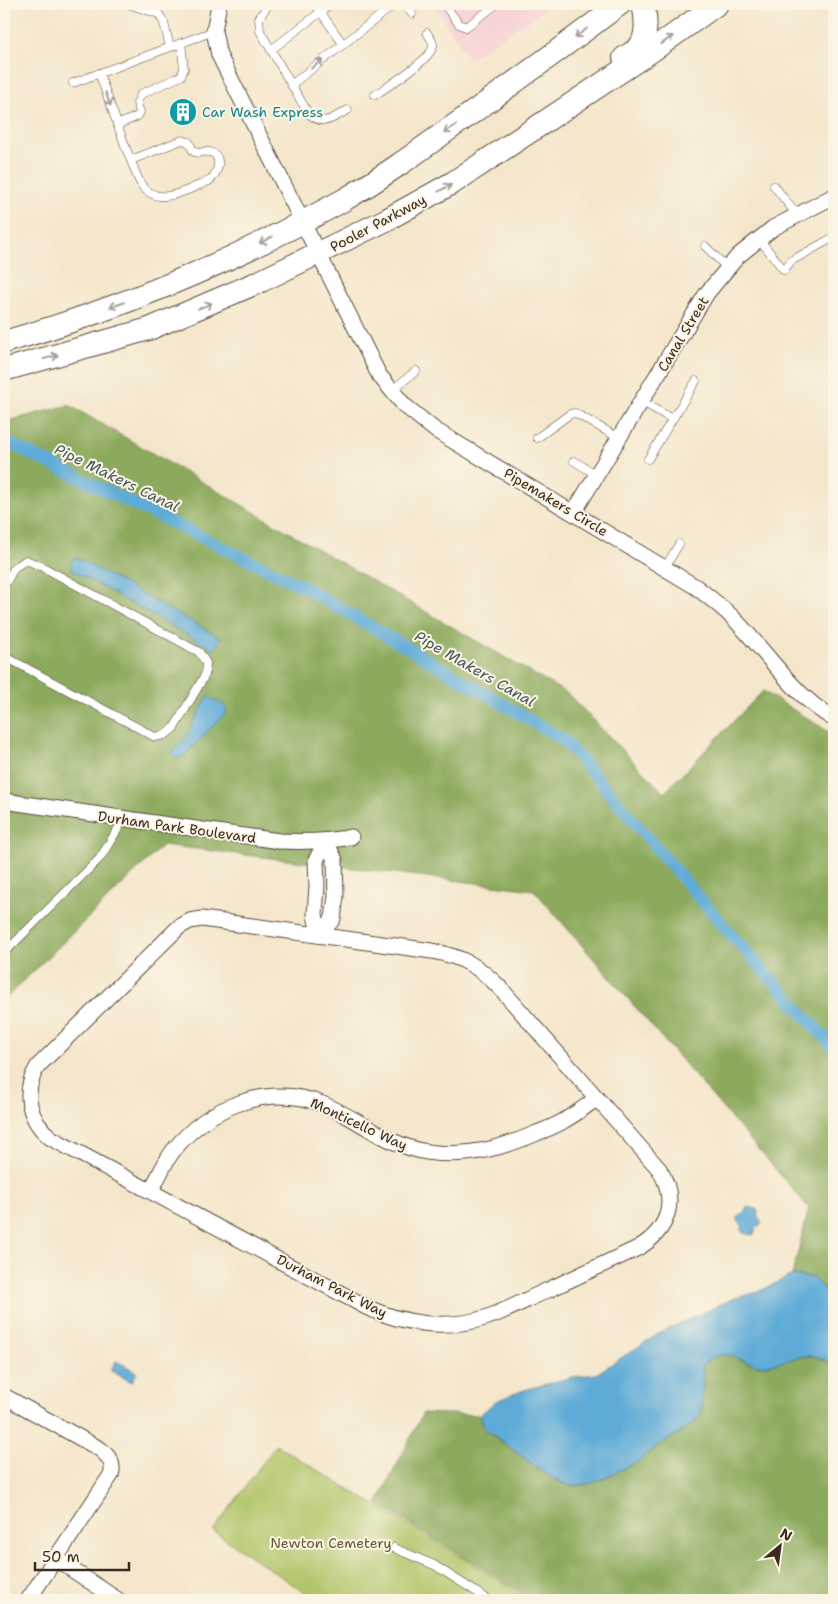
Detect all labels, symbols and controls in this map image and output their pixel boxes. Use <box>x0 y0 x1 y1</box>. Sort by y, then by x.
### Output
one-way arrow <box>575 28 588 39</box>
one-way arrow <box>660 35 674 45</box>
one-way arrow <box>310 59 323 70</box>
one-way arrow <box>104 91 113 106</box>
building icon: Car Wash Express <box>168 97 198 127</box>
place label: Car Wash Express <box>202 103 323 121</box>
one-way arrow <box>443 124 457 134</box>
one-way arrow <box>437 182 451 192</box>
street label: Pooler Parkway <box>327 190 429 256</box>
one-way arrow <box>258 235 273 245</box>
street label: Canal Street <box>654 293 712 375</box>
one-way arrow <box>197 300 212 310</box>
one-way arrow <box>110 301 125 310</box>
one-way arrow <box>42 351 58 361</box>
water label: Pipe Makers Canal <box>51 439 183 517</box>
street label: Pipemakers Circle <box>501 464 611 540</box>
water label: Pipe Makers Canal <box>411 626 539 712</box>
street label: Durham Park Boulevard <box>97 807 257 847</box>
street label: Monticello Way <box>307 1094 411 1154</box>
street label: Durham Park Way <box>274 1250 390 1322</box>
north arrow <box>756 1522 806 1572</box>
text: N <box>777 1524 796 1545</box>
park label: Newton Cemetery <box>270 1534 392 1552</box>
scale bar <box>35 1539 129 1571</box>
text: 50 m <box>42 1547 80 1567</box>

